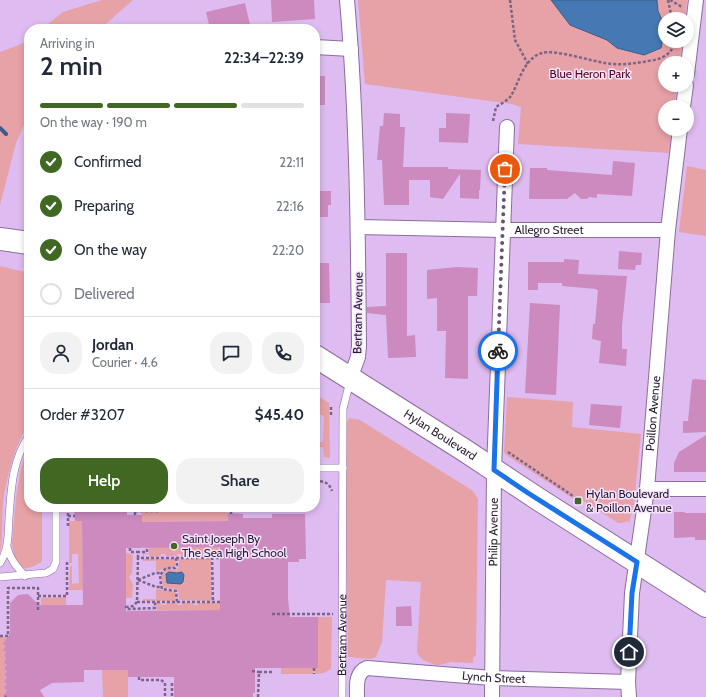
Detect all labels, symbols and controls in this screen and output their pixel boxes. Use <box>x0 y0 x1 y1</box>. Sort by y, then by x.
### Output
map controls <box>658 12 694 136</box>
button: layers <box>658 12 694 48</box>
text: Arriving in <box>40 35 95 51</box>
text: 22:34–22:39 <box>224 49 304 67</box>
text: 2 min <box>40 50 103 82</box>
button: + <box>658 56 694 92</box>
park label: Blue Heron Park <box>550 66 631 81</box>
button: − <box>658 100 694 136</box>
text: On the way · 190 m <box>40 114 147 130</box>
icon: check <box>40 151 62 173</box>
pin <box>488 152 522 186</box>
text: Confirmed <box>74 153 142 171</box>
text: 22:11 <box>279 154 304 170</box>
icon: bag <box>494 158 516 180</box>
icon: check <box>40 195 62 217</box>
text: Preparing <box>74 197 134 215</box>
text: 22:16 <box>276 198 304 214</box>
street label: Allegro Street <box>515 222 583 237</box>
icon: check <box>40 239 62 261</box>
text: On the way <box>74 241 147 259</box>
text: 22:20 <box>272 242 304 258</box>
street label: Bertram Avenue <box>349 272 366 354</box>
text: Delivered <box>74 285 135 303</box>
courier <box>478 331 518 371</box>
button: person <box>40 332 82 374</box>
button: chat <box>210 332 252 374</box>
button: phone <box>262 332 304 374</box>
text: Jordan <box>92 336 134 354</box>
icon: bike <box>487 340 509 362</box>
text: Courier · 4.6 <box>92 354 158 370</box>
street label: Poillon Avenue <box>642 375 663 452</box>
text: Order #3207 <box>40 406 125 424</box>
text: $45.40 <box>255 406 304 424</box>
street label: Hylan Boulevard <box>401 406 480 463</box>
button: Help <box>40 458 168 504</box>
button: Share <box>176 458 304 504</box>
place label: Hylan Boulevard & Poillon Avenue <box>586 486 672 515</box>
marker: Hylan Boulevard & Poillon Avenue <box>573 496 583 506</box>
street label: Philip Avenue <box>485 498 501 566</box>
place label: Saint Joseph By The Sea High School <box>182 531 287 560</box>
marker: Saint Joseph By The Sea High School <box>169 541 179 551</box>
street label: Bertram Avenue <box>334 594 349 676</box>
pin <box>612 635 646 669</box>
icon: home <box>618 641 640 663</box>
street label: Lynch Street <box>461 668 526 686</box>

